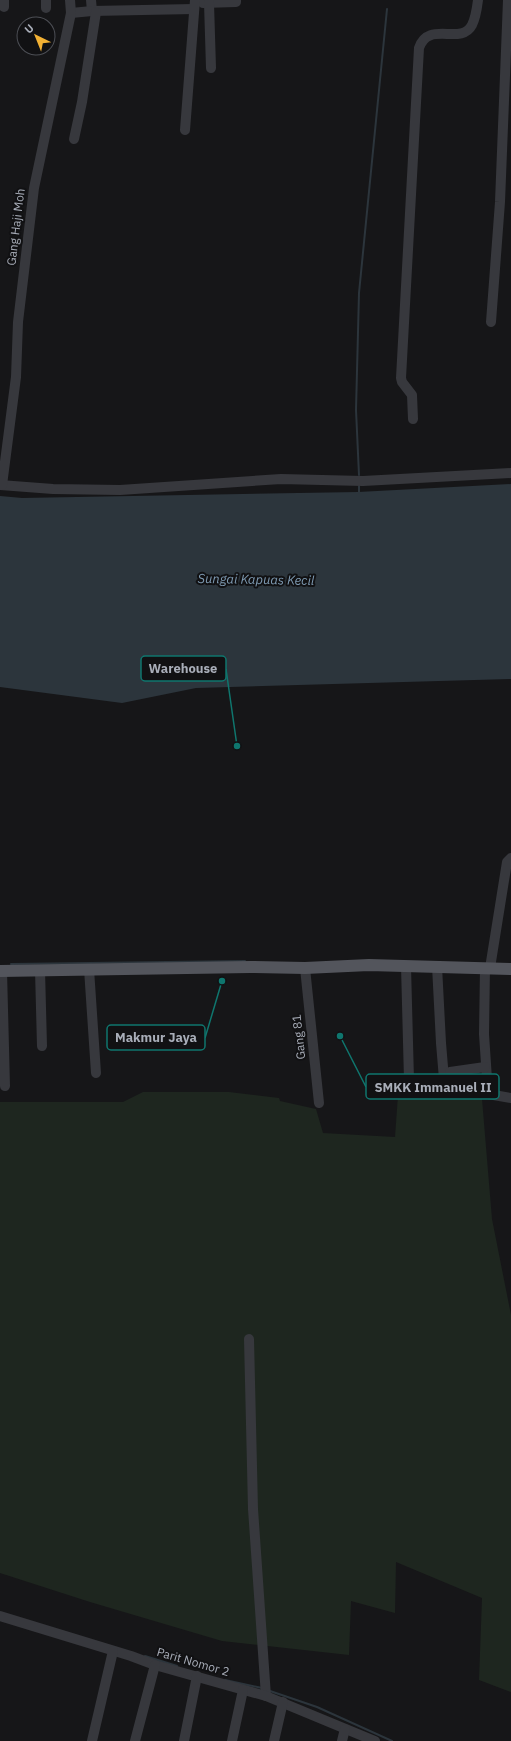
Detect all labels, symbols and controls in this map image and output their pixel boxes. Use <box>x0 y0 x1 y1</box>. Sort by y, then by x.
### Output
north arrow <box>16 16 56 56</box>
text: U <box>22 21 37 36</box>
street label: Gang Haji Moh <box>3 187 28 266</box>
water label: Sungai Kapuas Kecil <box>197 570 315 589</box>
callout: Warehouse <box>141 656 226 681</box>
text: Warehouse <box>149 660 217 677</box>
street label: Gang 81 <box>289 1014 308 1060</box>
callout: Makmur Jaya <box>107 1025 205 1050</box>
text: Makmur Jaya <box>115 1029 197 1046</box>
callout: SMKK Immanuel II <box>366 1074 499 1099</box>
text: SMKK Immanuel II <box>374 1079 492 1096</box>
street label: Parit Nomor 2 <box>155 1644 231 1679</box>

